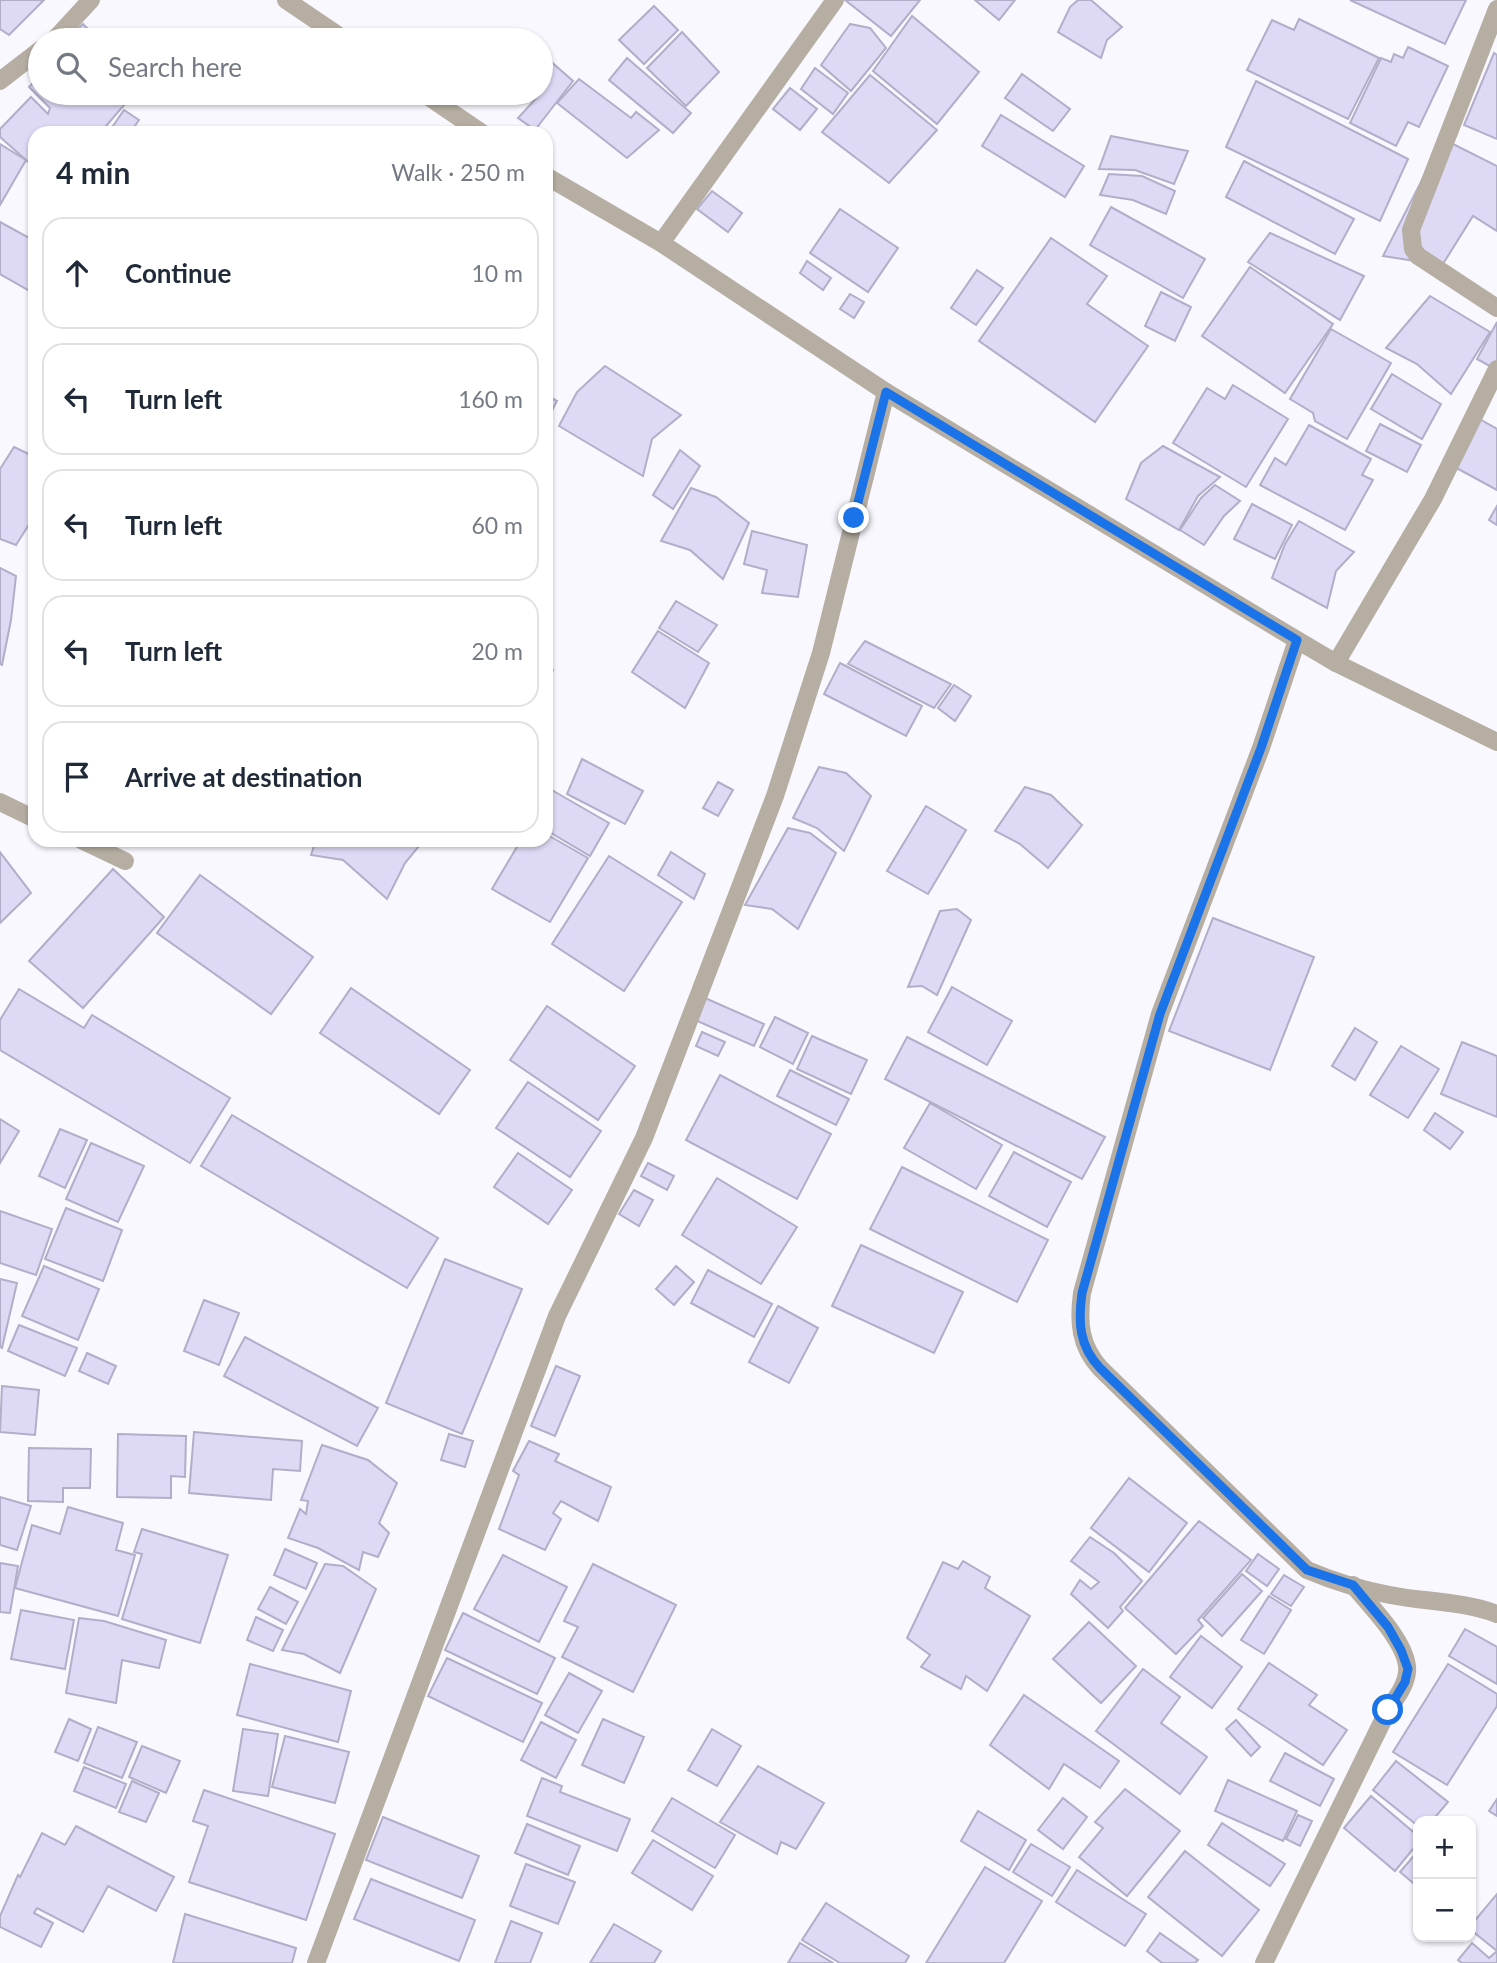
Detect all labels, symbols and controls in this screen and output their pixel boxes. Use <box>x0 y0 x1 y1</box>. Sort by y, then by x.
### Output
search box <box>28 28 553 105</box>
icon: search <box>52 48 90 86</box>
text: Search here <box>108 51 242 83</box>
text: 4 min <box>56 154 130 190</box>
text: Walk · 250 m <box>391 158 525 186</box>
icon: ahead <box>58 254 96 292</box>
text: Continue <box>125 257 231 289</box>
text: 10 m <box>472 259 523 287</box>
icon: left <box>58 380 96 418</box>
text: Turn left <box>125 383 222 415</box>
text: 160 m <box>458 385 523 413</box>
route end <box>838 502 869 533</box>
icon: left <box>58 506 96 544</box>
text: Turn left <box>125 509 222 541</box>
text: 60 m <box>472 511 523 539</box>
icon: left <box>58 632 96 670</box>
text: Turn left <box>125 635 222 667</box>
text: 20 m <box>472 637 523 665</box>
icon: arrive <box>58 758 96 796</box>
text: Arrive at destination <box>125 761 362 793</box>
route start <box>1372 1694 1403 1725</box>
map controls <box>1413 1816 1476 1942</box>
button: + <box>1413 1816 1476 1879</box>
button: − <box>1413 1879 1476 1942</box>

